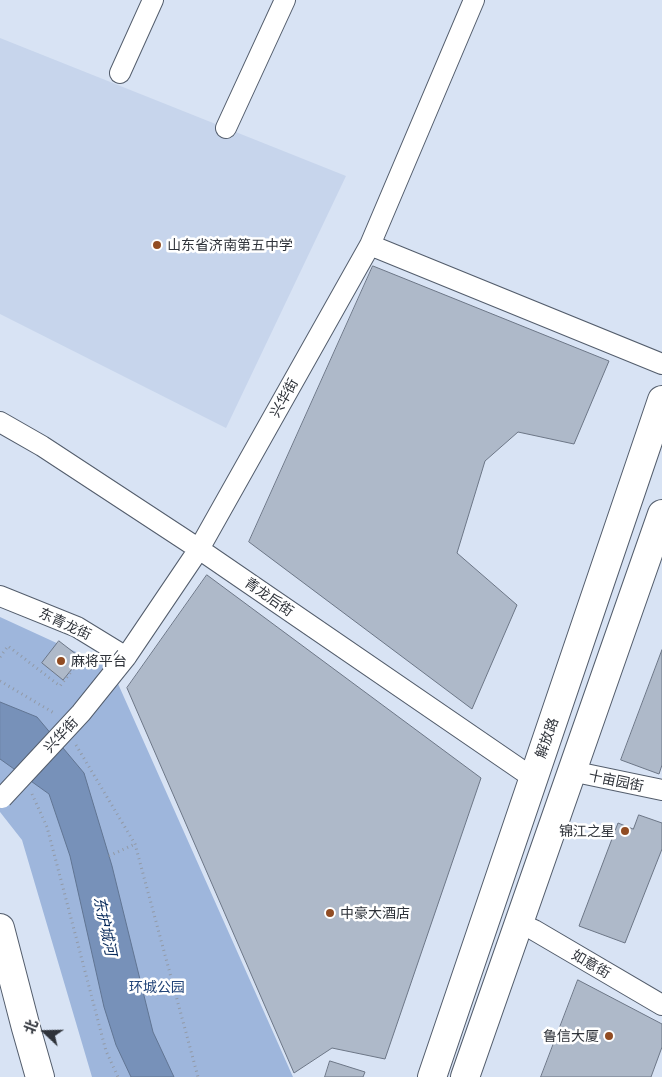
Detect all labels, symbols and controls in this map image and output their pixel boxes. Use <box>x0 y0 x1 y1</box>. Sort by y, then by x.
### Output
place label: 山东省济南第五中学 <box>167 237 293 253</box>
marker: 山东省济南第五中学 <box>151 239 163 251</box>
street label: 兴华街 <box>266 376 302 420</box>
street label: 青龙后街 <box>241 574 297 620</box>
street label: 东青龙街 <box>36 605 94 643</box>
place label: 麻将平台 <box>71 653 127 669</box>
marker: 麻将平台 <box>55 655 67 667</box>
street label: 兴华街 <box>41 714 81 756</box>
street label: 解放路 <box>532 715 562 761</box>
street label: 十亩园街 <box>587 767 645 795</box>
place label: 锦江之星 <box>559 823 615 839</box>
marker: 锦江之星 <box>619 825 631 837</box>
water label: 东护城河 <box>90 895 120 957</box>
place label: 中豪大酒店 <box>340 905 410 921</box>
marker: 中豪大酒店 <box>324 907 336 919</box>
street label: 如意街 <box>569 946 613 982</box>
park label: 环城公园 <box>129 979 185 995</box>
north arrow <box>20 1007 70 1057</box>
text: 北 <box>20 1017 41 1036</box>
place label: 鲁信大厦 <box>543 1028 599 1044</box>
marker: 鲁信大厦 <box>603 1030 615 1042</box>

